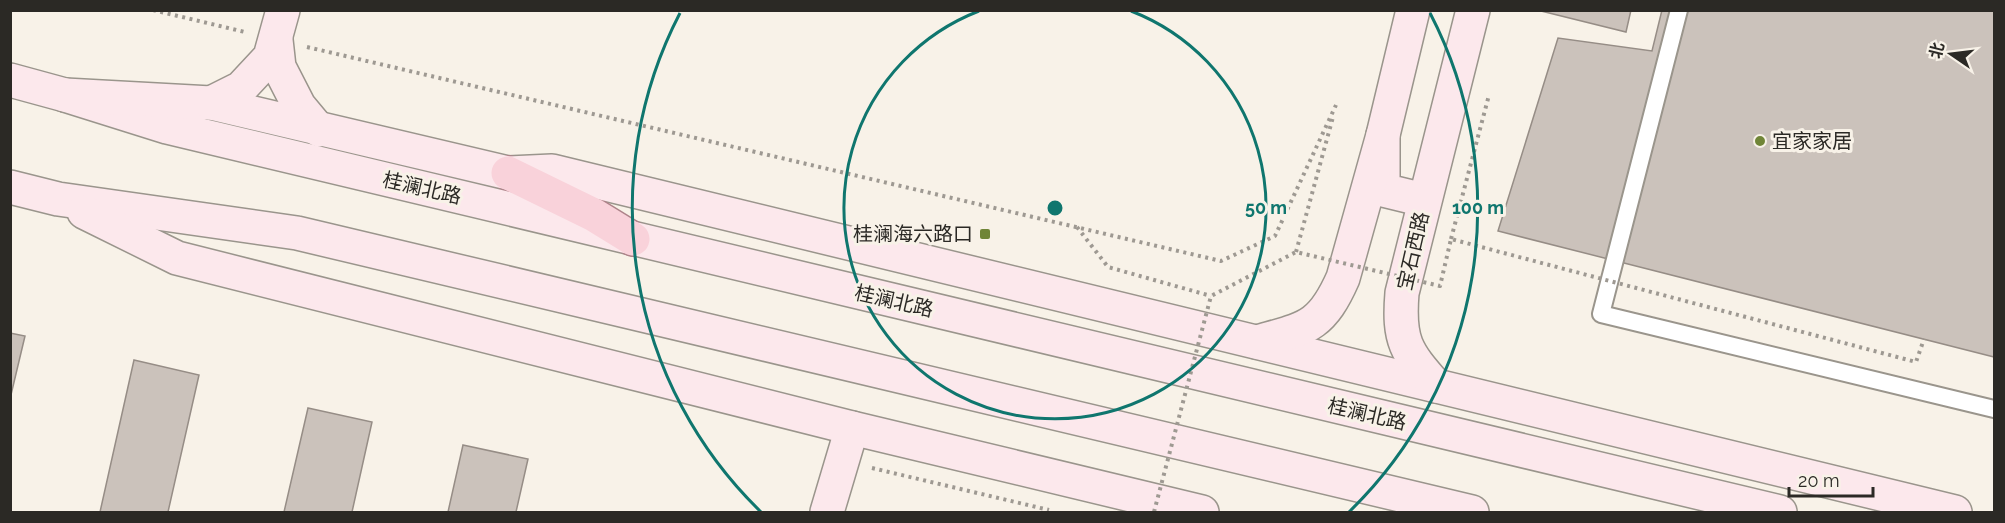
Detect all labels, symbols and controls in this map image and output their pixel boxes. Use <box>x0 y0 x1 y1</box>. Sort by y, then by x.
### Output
north arrow <box>1921 24 1981 84</box>
text: 北 <box>1926 40 1948 61</box>
place label: 宜家家居 <box>1772 129 1852 153</box>
marker: 宜家家居 <box>1753 134 1767 148</box>
street label: 桂澜北路 <box>380 167 464 209</box>
text: 50 m <box>1245 197 1287 218</box>
text: 100 m <box>1452 197 1504 218</box>
centre of rings <box>1045 198 1065 218</box>
street label: 宝石西路 <box>1392 209 1434 293</box>
place label: 桂澜海六路口 <box>853 222 973 246</box>
marker: 桂澜海六路口 <box>978 227 992 241</box>
street label: 桂澜北路 <box>852 280 936 322</box>
street label: 桂澜北路 <box>1325 393 1409 435</box>
scale bar <box>1789 460 1873 498</box>
text: 20 m <box>1798 470 1840 491</box>

